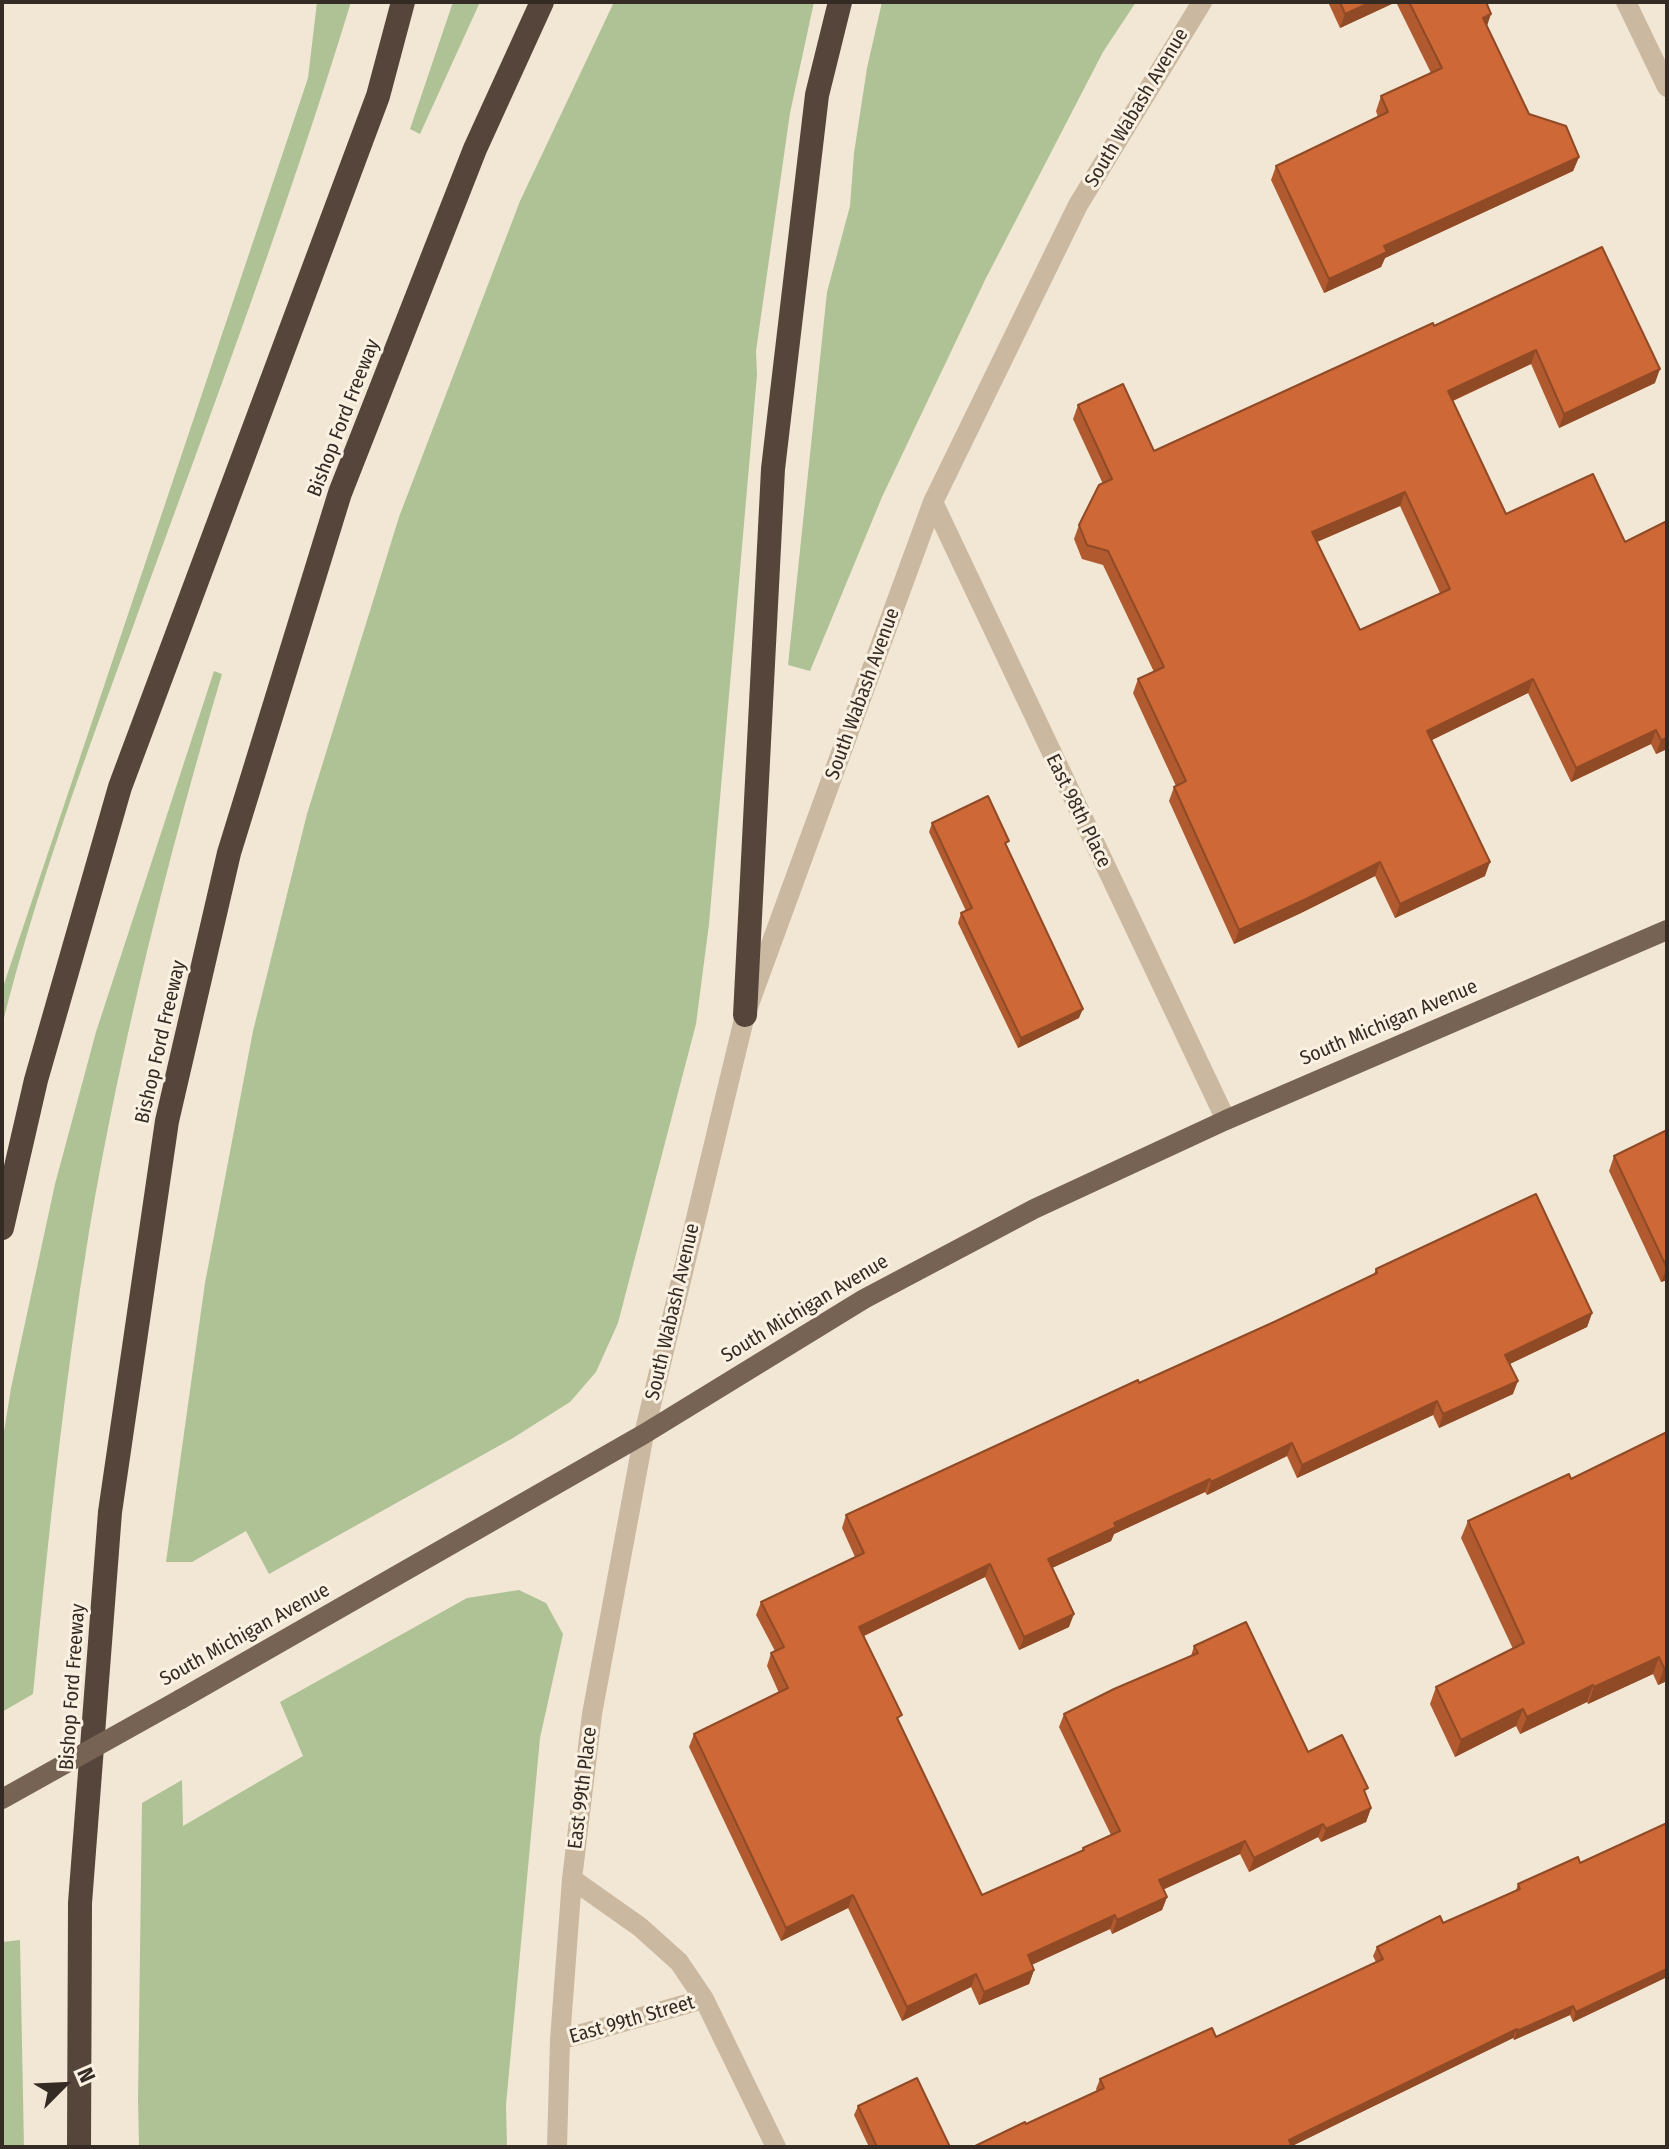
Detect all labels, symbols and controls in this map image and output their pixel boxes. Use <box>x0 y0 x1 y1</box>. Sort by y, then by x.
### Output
street label: South Wabash Avenue <box>1080 24 1194 192</box>
street label: Bishop Ford Freeway <box>303 336 385 500</box>
street label: South Wabash Avenue <box>821 605 905 783</box>
street label: East 98th Place <box>1040 750 1116 872</box>
street label: Bishop Ford Freeway <box>131 958 191 1126</box>
street label: South Michigan Avenue <box>1297 975 1481 1071</box>
street label: South Wabash Avenue <box>641 1221 705 1403</box>
street label: South Michigan Avenue <box>717 1250 893 1368</box>
street label: South Michigan Avenue <box>156 1578 334 1692</box>
street label: Bishop Ford Freeway <box>55 1603 91 1771</box>
street label: East 99th Place <box>564 1725 602 1851</box>
street label: East 99th Street <box>567 1991 697 2049</box>
north arrow <box>24 2045 104 2125</box>
text: N <box>71 2064 101 2087</box>

